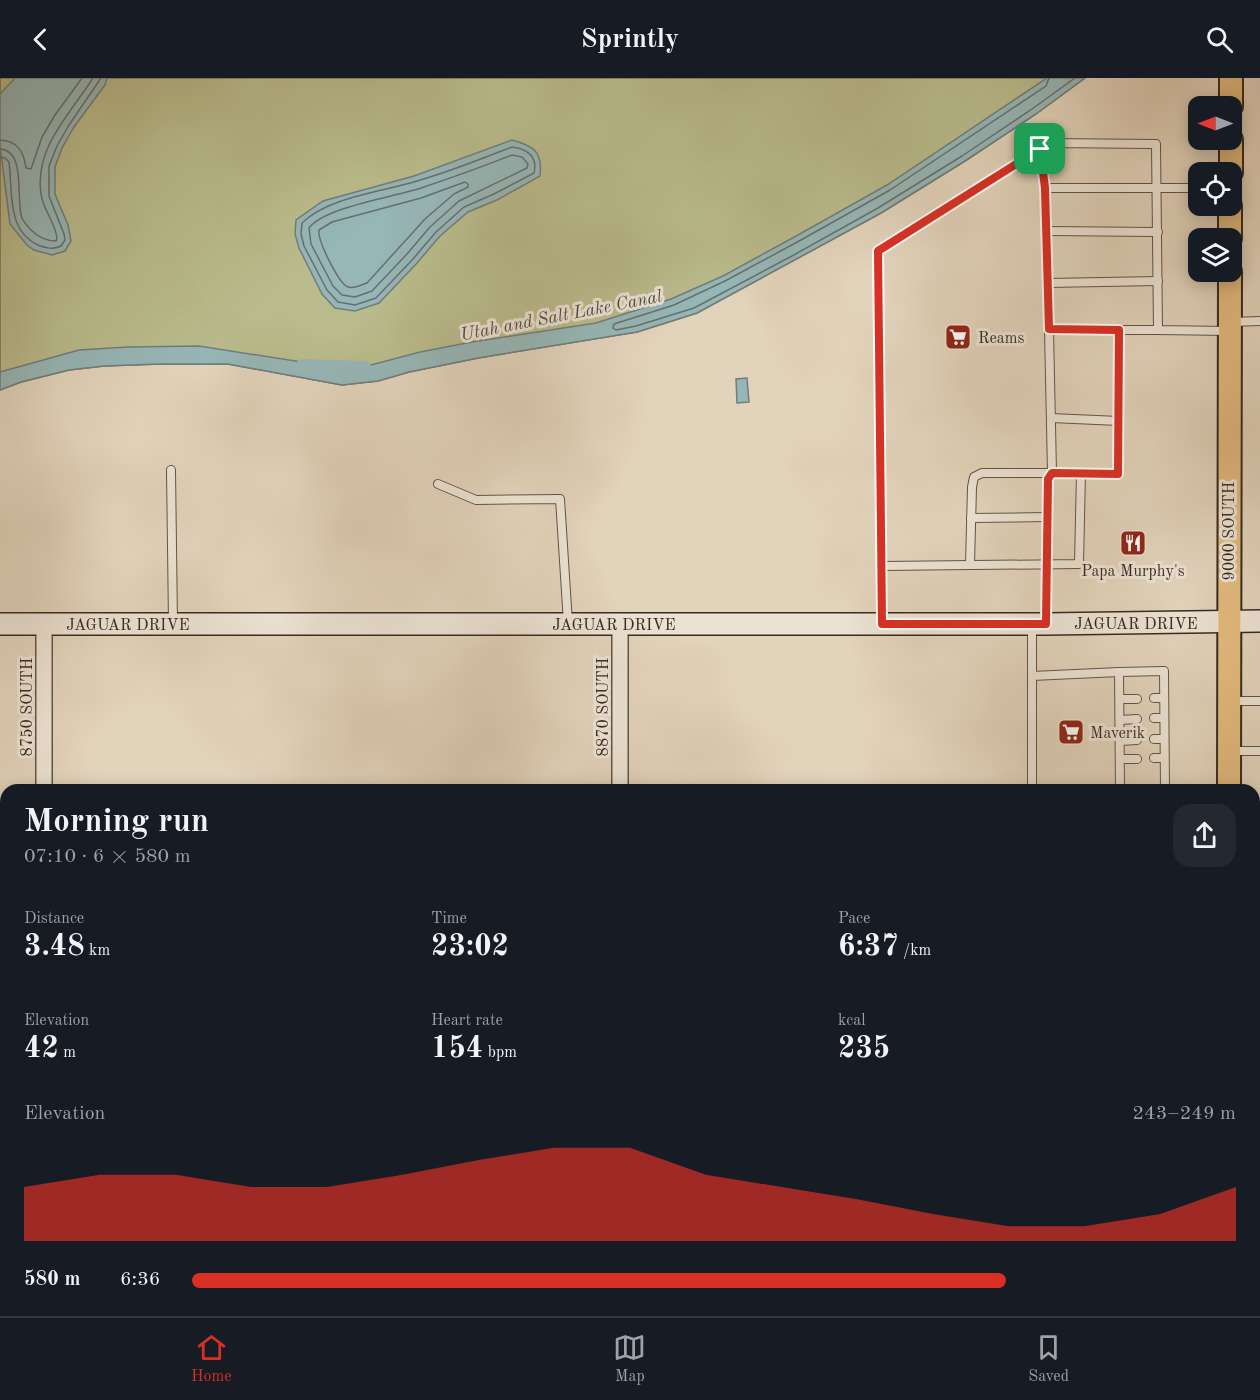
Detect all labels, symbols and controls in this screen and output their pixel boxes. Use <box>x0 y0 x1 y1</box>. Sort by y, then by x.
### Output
icon: back <box>24 23 57 56</box>
icon: search <box>1203 23 1236 56</box>
text: Sprintly <box>581 26 679 53</box>
north arrow <box>1188 96 1242 150</box>
map controls <box>1188 96 1242 282</box>
pin <box>1014 123 1065 174</box>
icon: arrive <box>1023 132 1056 165</box>
button: locate <box>1188 162 1242 216</box>
button: layers <box>1188 228 1242 282</box>
water label: Utah and Salt Lake Canal <box>459 287 664 344</box>
supermarket icon: Reams <box>943 322 973 352</box>
place label: Reams <box>978 331 1024 347</box>
street label: 9000 SOUTH <box>1222 482 1238 580</box>
restaurant icon: Papa Murphy's <box>1118 528 1148 558</box>
place label: Papa Murphy's <box>1081 564 1185 580</box>
street label: JAGUAR DRIVE <box>1074 617 1198 633</box>
street label: JAGUAR DRIVE <box>66 618 190 634</box>
street label: JAGUAR DRIVE <box>552 618 676 634</box>
street label: 8750 SOUTH <box>20 658 36 756</box>
street label: 8870 SOUTH <box>596 658 612 756</box>
supermarket icon: Maverik <box>1056 717 1086 747</box>
place label: Maverik <box>1090 726 1145 742</box>
button: share <box>1173 804 1236 867</box>
text: Morning run <box>24 806 209 839</box>
text: 07:10 · 6 × 580 m <box>24 847 191 867</box>
text: Distance <box>24 911 84 927</box>
text: Time <box>431 911 467 927</box>
text: Pace <box>838 911 870 927</box>
text: 3.48 <box>24 932 85 962</box>
text: 23:02 <box>431 932 509 962</box>
text: 6:37 <box>838 932 899 962</box>
text: km <box>85 943 110 959</box>
text: /km <box>899 943 931 959</box>
text: Elevation <box>24 1013 89 1029</box>
text: Heart rate <box>431 1013 503 1029</box>
text: kcal <box>838 1013 866 1029</box>
text: 42 <box>24 1034 59 1064</box>
text: 154 <box>431 1034 483 1064</box>
text: 235 <box>838 1034 890 1064</box>
text: m <box>59 1045 76 1061</box>
text: bpm <box>483 1045 517 1061</box>
text: Elevation <box>24 1104 105 1124</box>
text: 243–249 m <box>1133 1104 1236 1124</box>
text: 580 m <box>24 1270 80 1290</box>
text: 6:36 <box>120 1270 160 1290</box>
tab: Home <box>191 1331 232 1387</box>
tab: Map <box>613 1331 646 1387</box>
tab: Saved <box>1028 1331 1069 1387</box>

